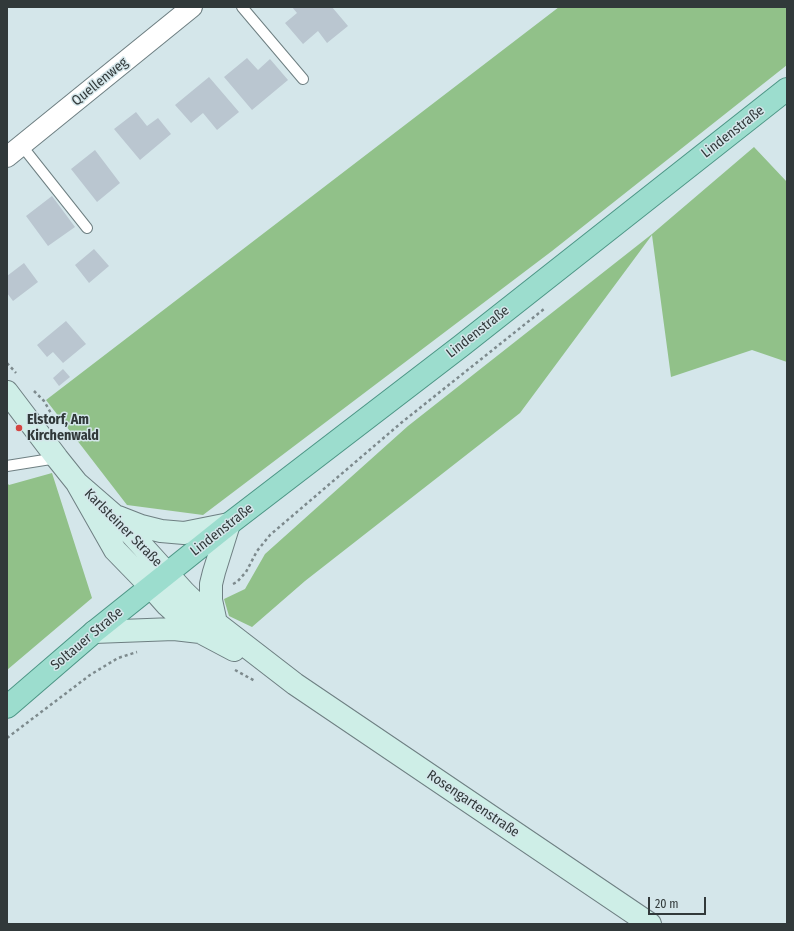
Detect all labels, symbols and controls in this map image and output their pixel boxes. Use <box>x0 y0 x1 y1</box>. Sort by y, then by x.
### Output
street label: Quellenweg <box>69 54 131 110</box>
street label: Lindenstraße <box>698 102 768 162</box>
street label: Lindenstraße <box>443 302 513 362</box>
place label: Elstorf, Am Kirchenwald <box>27 412 99 444</box>
marker: Elstorf, Am Kirchenwald <box>14 423 24 433</box>
street label: Karlsteiner Straße <box>81 486 165 570</box>
street label: Lindenstraße <box>187 500 257 560</box>
street label: Soltauer Straße <box>48 604 126 674</box>
street label: Rosengartenstraße <box>424 767 522 841</box>
scale bar <box>650 889 708 915</box>
text: 20 m <box>655 897 679 911</box>

